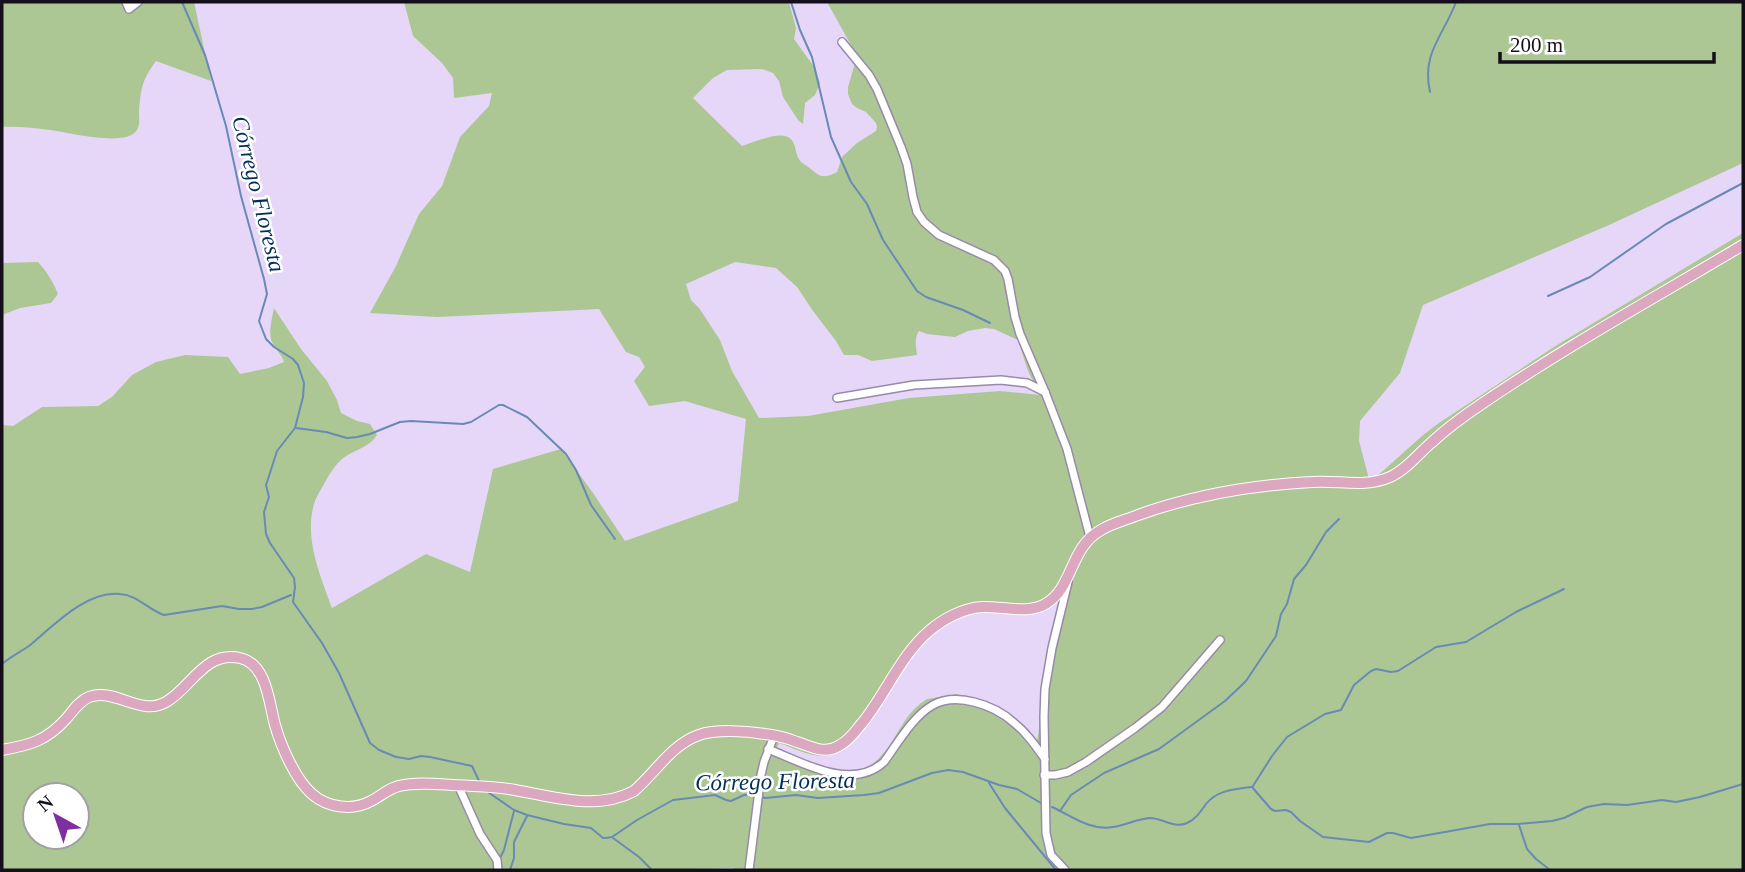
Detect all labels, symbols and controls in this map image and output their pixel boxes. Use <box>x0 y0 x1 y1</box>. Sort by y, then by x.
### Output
scale bar <box>1500 21 1714 65</box>
text: 200 m <box>1510 33 1563 57</box>
water label: Córrego Floresta <box>227 114 290 275</box>
water label: Córrego Floresta <box>695 768 855 795</box>
north arrow <box>21 781 91 851</box>
text: N <box>33 791 58 816</box>

